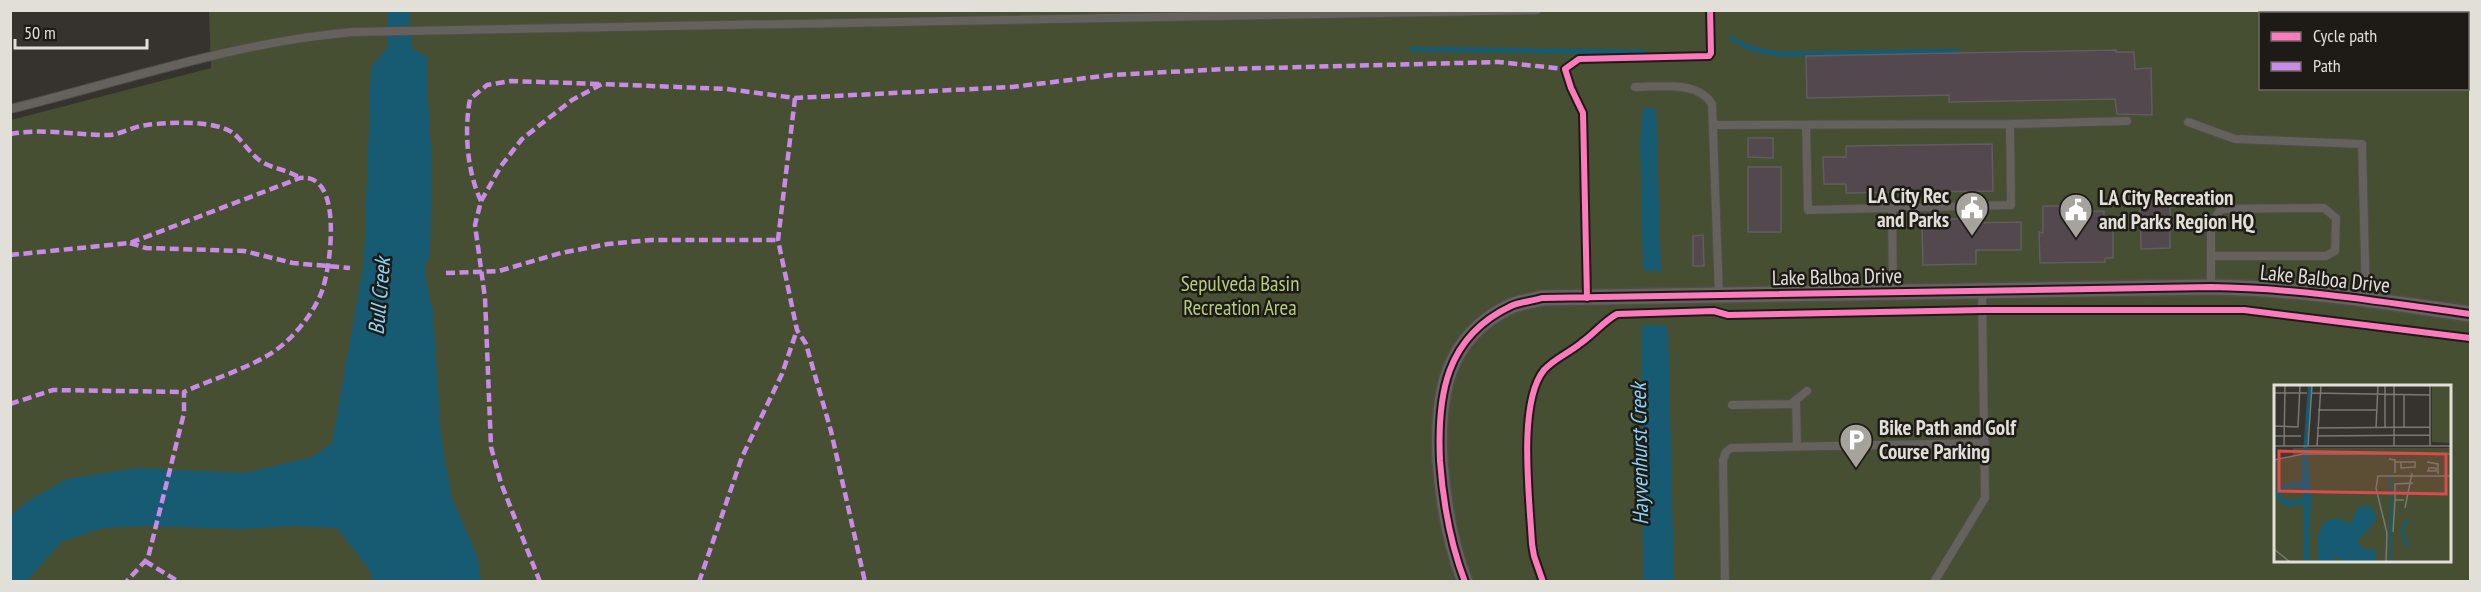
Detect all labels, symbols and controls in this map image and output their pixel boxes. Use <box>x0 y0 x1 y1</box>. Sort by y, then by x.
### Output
scale bar <box>15 12 147 50</box>
legend <box>2259 12 2469 90</box>
text: 50 m <box>24 21 56 44</box>
text: Cycle path <box>2313 24 2377 47</box>
text: Path <box>2313 54 2341 77</box>
place label: LA City Rec and Parks <box>1868 182 1950 233</box>
place label: LA City Recreation and Parks Region HQ <box>2099 184 2255 235</box>
public building icon: LA City Rec and Parks <box>1954 190 1990 237</box>
public building icon: LA City Recreation and Parks Region HQ <box>2058 192 2094 239</box>
water label: Bull Creek <box>362 254 397 336</box>
street label: Lake Balboa Drive <box>2259 258 2391 299</box>
street label: Lake Balboa Drive <box>1772 262 1902 291</box>
park label: Sepulveda Basin Recreation Area <box>1181 270 1299 321</box>
water label: Hayvenhurst Creek <box>1624 380 1654 525</box>
inset map <box>2274 385 2451 562</box>
place label: Bike Path and Golf Course Parking <box>1879 414 2017 465</box>
parking icon: Bike Path and Golf Course Parking <box>1838 422 1874 469</box>

